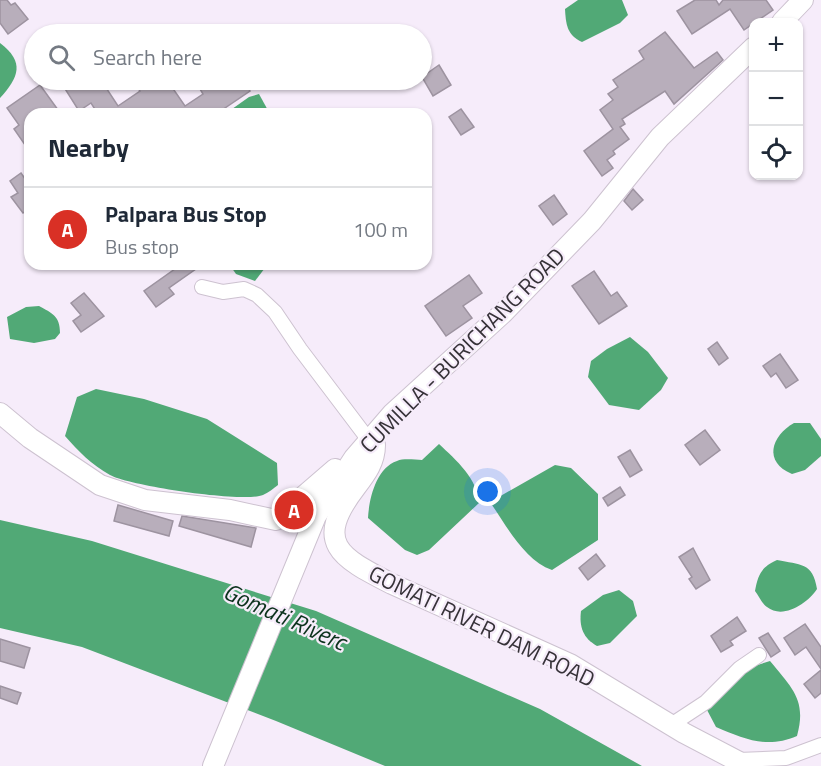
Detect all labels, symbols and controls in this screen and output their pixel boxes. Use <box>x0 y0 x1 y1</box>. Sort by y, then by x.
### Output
map controls <box>749 18 803 180</box>
button: + <box>749 18 803 72</box>
search box <box>24 24 432 90</box>
text: Search here <box>93 40 202 74</box>
icon: search <box>45 41 78 74</box>
button: − <box>749 72 803 126</box>
button: locate <box>749 126 803 180</box>
text: Nearby <box>48 128 129 167</box>
text: Palpara Bus Stop <box>105 197 267 231</box>
text: A <box>61 214 74 245</box>
text: 100 m <box>353 214 408 245</box>
text: Bus stop <box>105 231 179 262</box>
street label: CUMILLA - BURICHANG ROAD <box>352 240 572 460</box>
your location <box>473 477 502 506</box>
pin: A <box>274 488 314 532</box>
street label: GOMATI RIVER DAM ROAD <box>363 556 601 696</box>
water label: Gomati Riverc <box>218 573 354 660</box>

